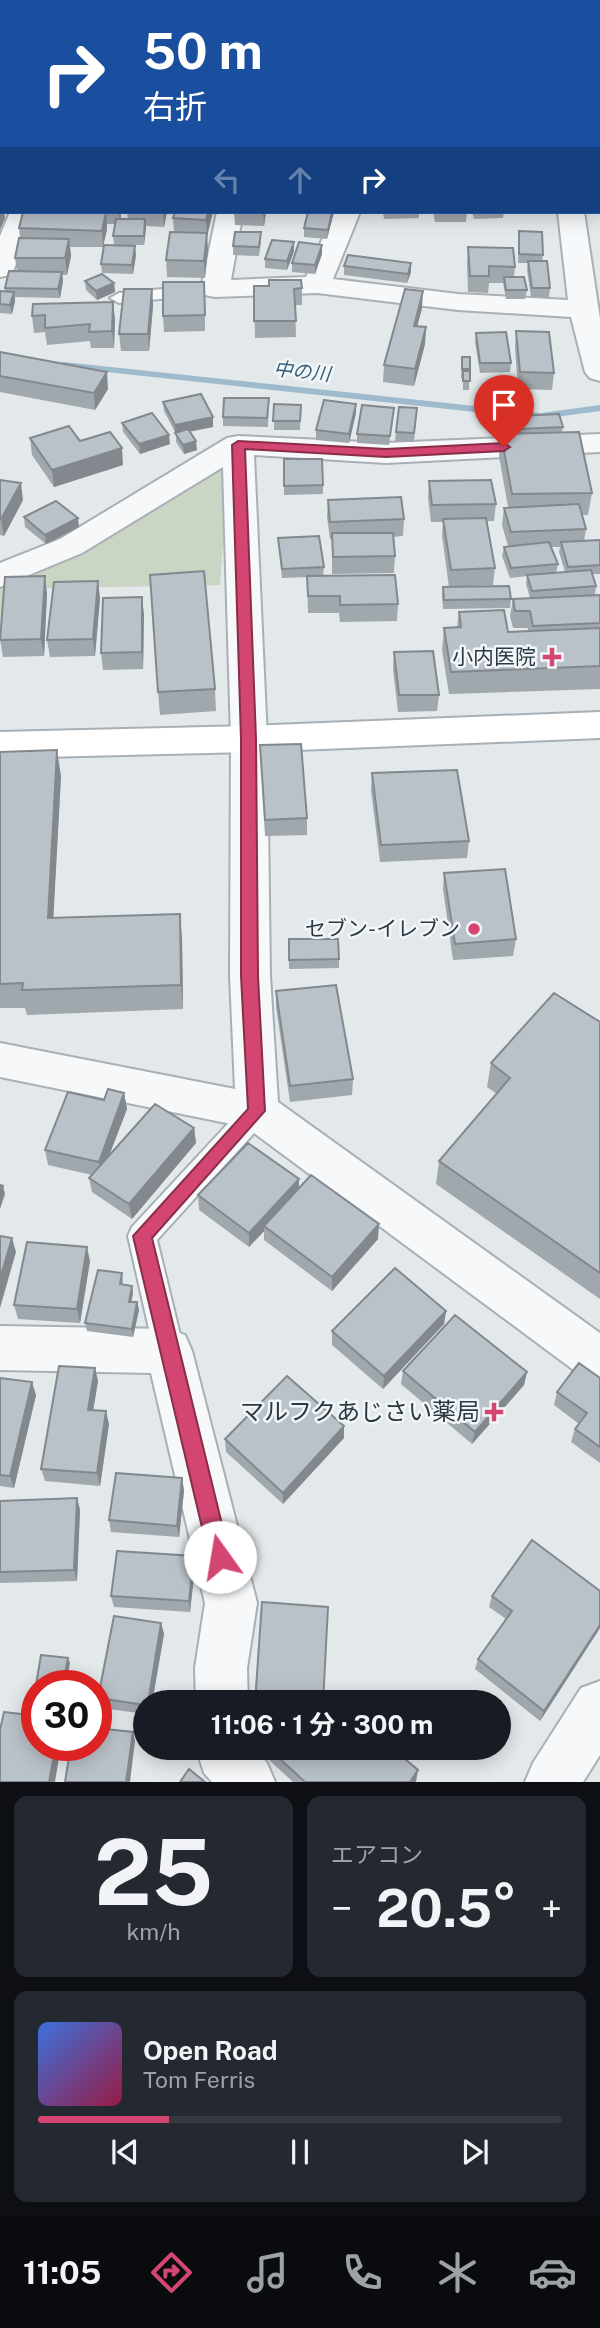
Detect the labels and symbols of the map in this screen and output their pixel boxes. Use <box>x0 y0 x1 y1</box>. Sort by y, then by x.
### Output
water label: 中の川 <box>272 357 333 385</box>
pin <box>474 375 534 447</box>
place label: 小内医院 <box>452 644 536 669</box>
marker: 小内医院 <box>542 647 562 667</box>
place label: セブン-イレブン <box>305 916 460 941</box>
marker: セブン-イレブン <box>466 921 482 937</box>
place label: マルフクあじさい薬局 <box>240 1397 480 1425</box>
marker: マルフクあじさい薬局 <box>486 1404 502 1420</box>
position arrow <box>183 1520 257 1594</box>
speed limit sign: 30 <box>21 1670 112 1761</box>

